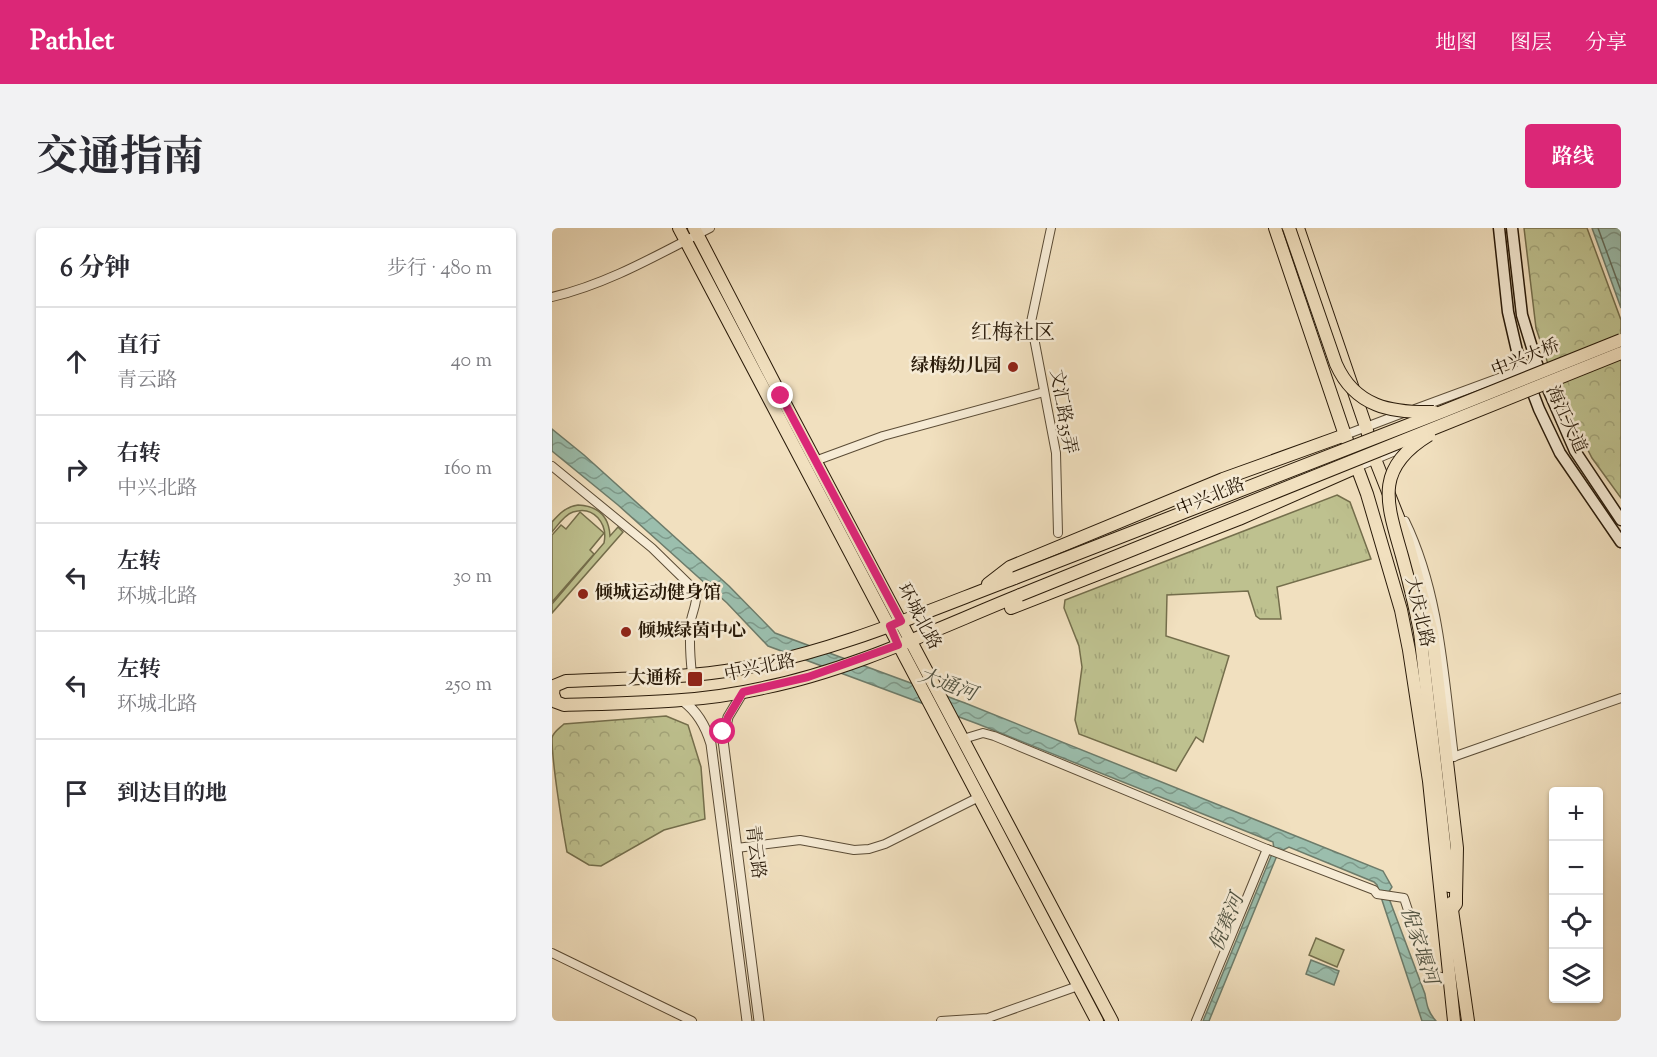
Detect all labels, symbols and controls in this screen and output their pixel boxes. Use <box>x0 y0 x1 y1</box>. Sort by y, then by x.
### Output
text: Pathlet <box>30 22 114 62</box>
text: 地图 <box>1435 29 1477 59</box>
text: 图层 <box>1510 29 1552 59</box>
text: 分享 <box>1585 29 1627 59</box>
button: 路线 <box>1525 124 1621 188</box>
text: 交通指南 <box>36 130 204 190</box>
text: 6 分钟 <box>60 251 130 288</box>
text: 步行 · 480 m <box>387 255 492 284</box>
district label: 红梅社区 <box>971 319 1055 349</box>
text: 直行 <box>117 331 161 363</box>
street label: 中兴大桥 <box>1488 333 1564 385</box>
icon: ahead <box>60 345 93 378</box>
text: 40 m <box>451 347 492 376</box>
place label: 绿梅幼儿园 <box>911 354 1001 380</box>
marker: 绿梅幼儿园 <box>1006 360 1020 374</box>
text: 青云路 <box>117 367 177 396</box>
street label: 文汇路35弄 <box>1042 368 1082 456</box>
route end <box>767 382 793 408</box>
street label: 海江大道 <box>1538 382 1592 458</box>
text: 右转 <box>117 439 161 471</box>
icon: right <box>60 453 93 486</box>
text: 160 m <box>444 455 492 484</box>
street label: 中兴北路 <box>1173 472 1249 524</box>
text: 中兴北路 <box>117 475 197 504</box>
text: 左转 <box>117 547 161 579</box>
icon: left <box>60 561 93 594</box>
text: 30 m <box>453 563 492 592</box>
street label: 大庆北路 <box>1397 574 1439 650</box>
street label: 环城北路 <box>890 579 946 655</box>
place label: 倾城运动健身馆 <box>595 581 721 607</box>
text: 环城北路 <box>117 583 197 612</box>
marker: 倾城运动健身馆 <box>576 587 590 601</box>
place label: 倾城绿茵中心 <box>638 619 746 645</box>
marker: 倾城绿茵中心 <box>619 625 633 639</box>
street label: 中兴北路 <box>722 649 798 689</box>
text: 左转 <box>117 655 161 687</box>
water label: 大通河 <box>914 662 983 711</box>
place label: 大通桥 <box>628 666 682 692</box>
icon: left <box>60 669 93 702</box>
marker: 大通桥 <box>686 670 704 688</box>
text: 250 m <box>444 671 492 700</box>
text: 环城北路 <box>117 691 197 720</box>
route start <box>709 718 735 744</box>
icon: arrive <box>60 777 93 810</box>
text: 到达目的地 <box>117 779 227 811</box>
map controls <box>1549 787 1603 1003</box>
button: + <box>1549 787 1603 841</box>
street label: 青云路 <box>738 824 770 880</box>
button: − <box>1549 841 1603 895</box>
water label: 倪赛河 <box>1203 887 1254 956</box>
button: locate <box>1549 895 1603 949</box>
water label: 倪家堰河 <box>1392 903 1445 991</box>
button: layers <box>1549 949 1603 1003</box>

